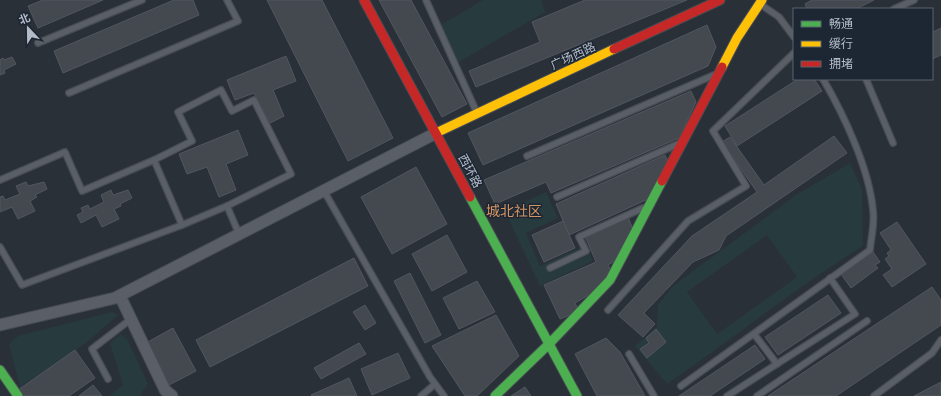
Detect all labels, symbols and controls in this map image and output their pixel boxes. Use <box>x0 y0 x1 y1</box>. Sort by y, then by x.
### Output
north arrow <box>8 8 48 48</box>
legend <box>793 8 933 80</box>
text: 北 <box>17 11 32 26</box>
text: 畅通 <box>829 17 853 31</box>
text: 缓行 <box>829 37 853 51</box>
street label: 广场西路 <box>548 40 598 72</box>
text: 拥堵 <box>829 57 853 71</box>
street label: 西环路 <box>455 152 485 190</box>
district label: 城北社区 <box>486 203 542 219</box>

